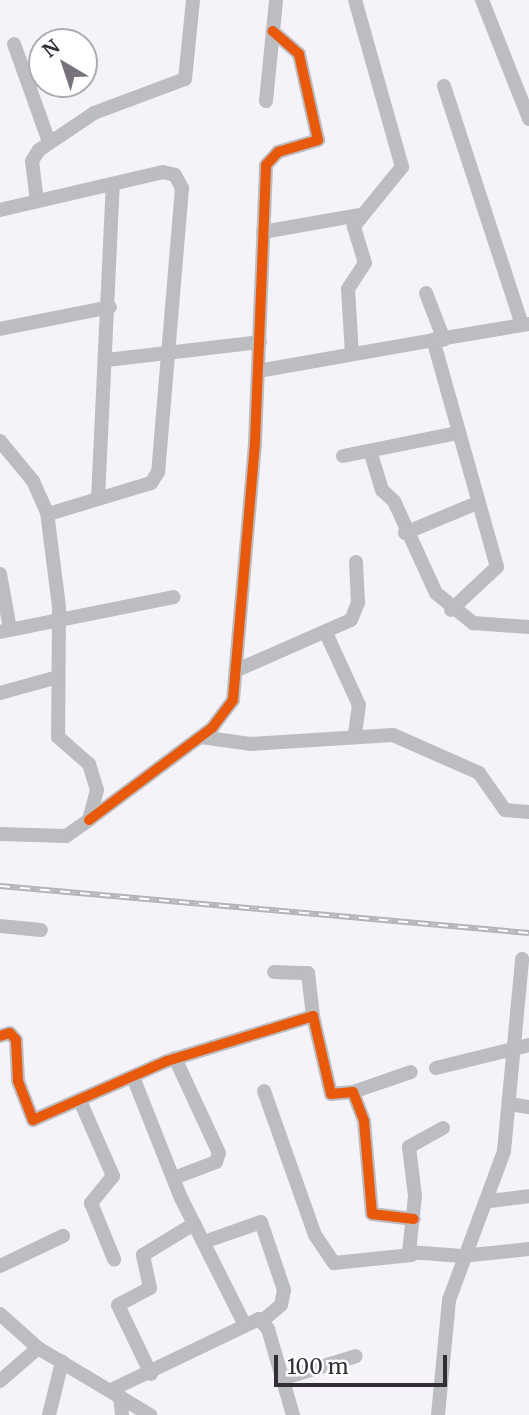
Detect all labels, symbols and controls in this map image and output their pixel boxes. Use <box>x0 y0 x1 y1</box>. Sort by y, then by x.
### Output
north arrow <box>28 28 98 98</box>
text: N <box>38 34 64 62</box>
scale bar <box>277 1342 450 1386</box>
text: 100 m <box>287 1353 349 1380</box>

